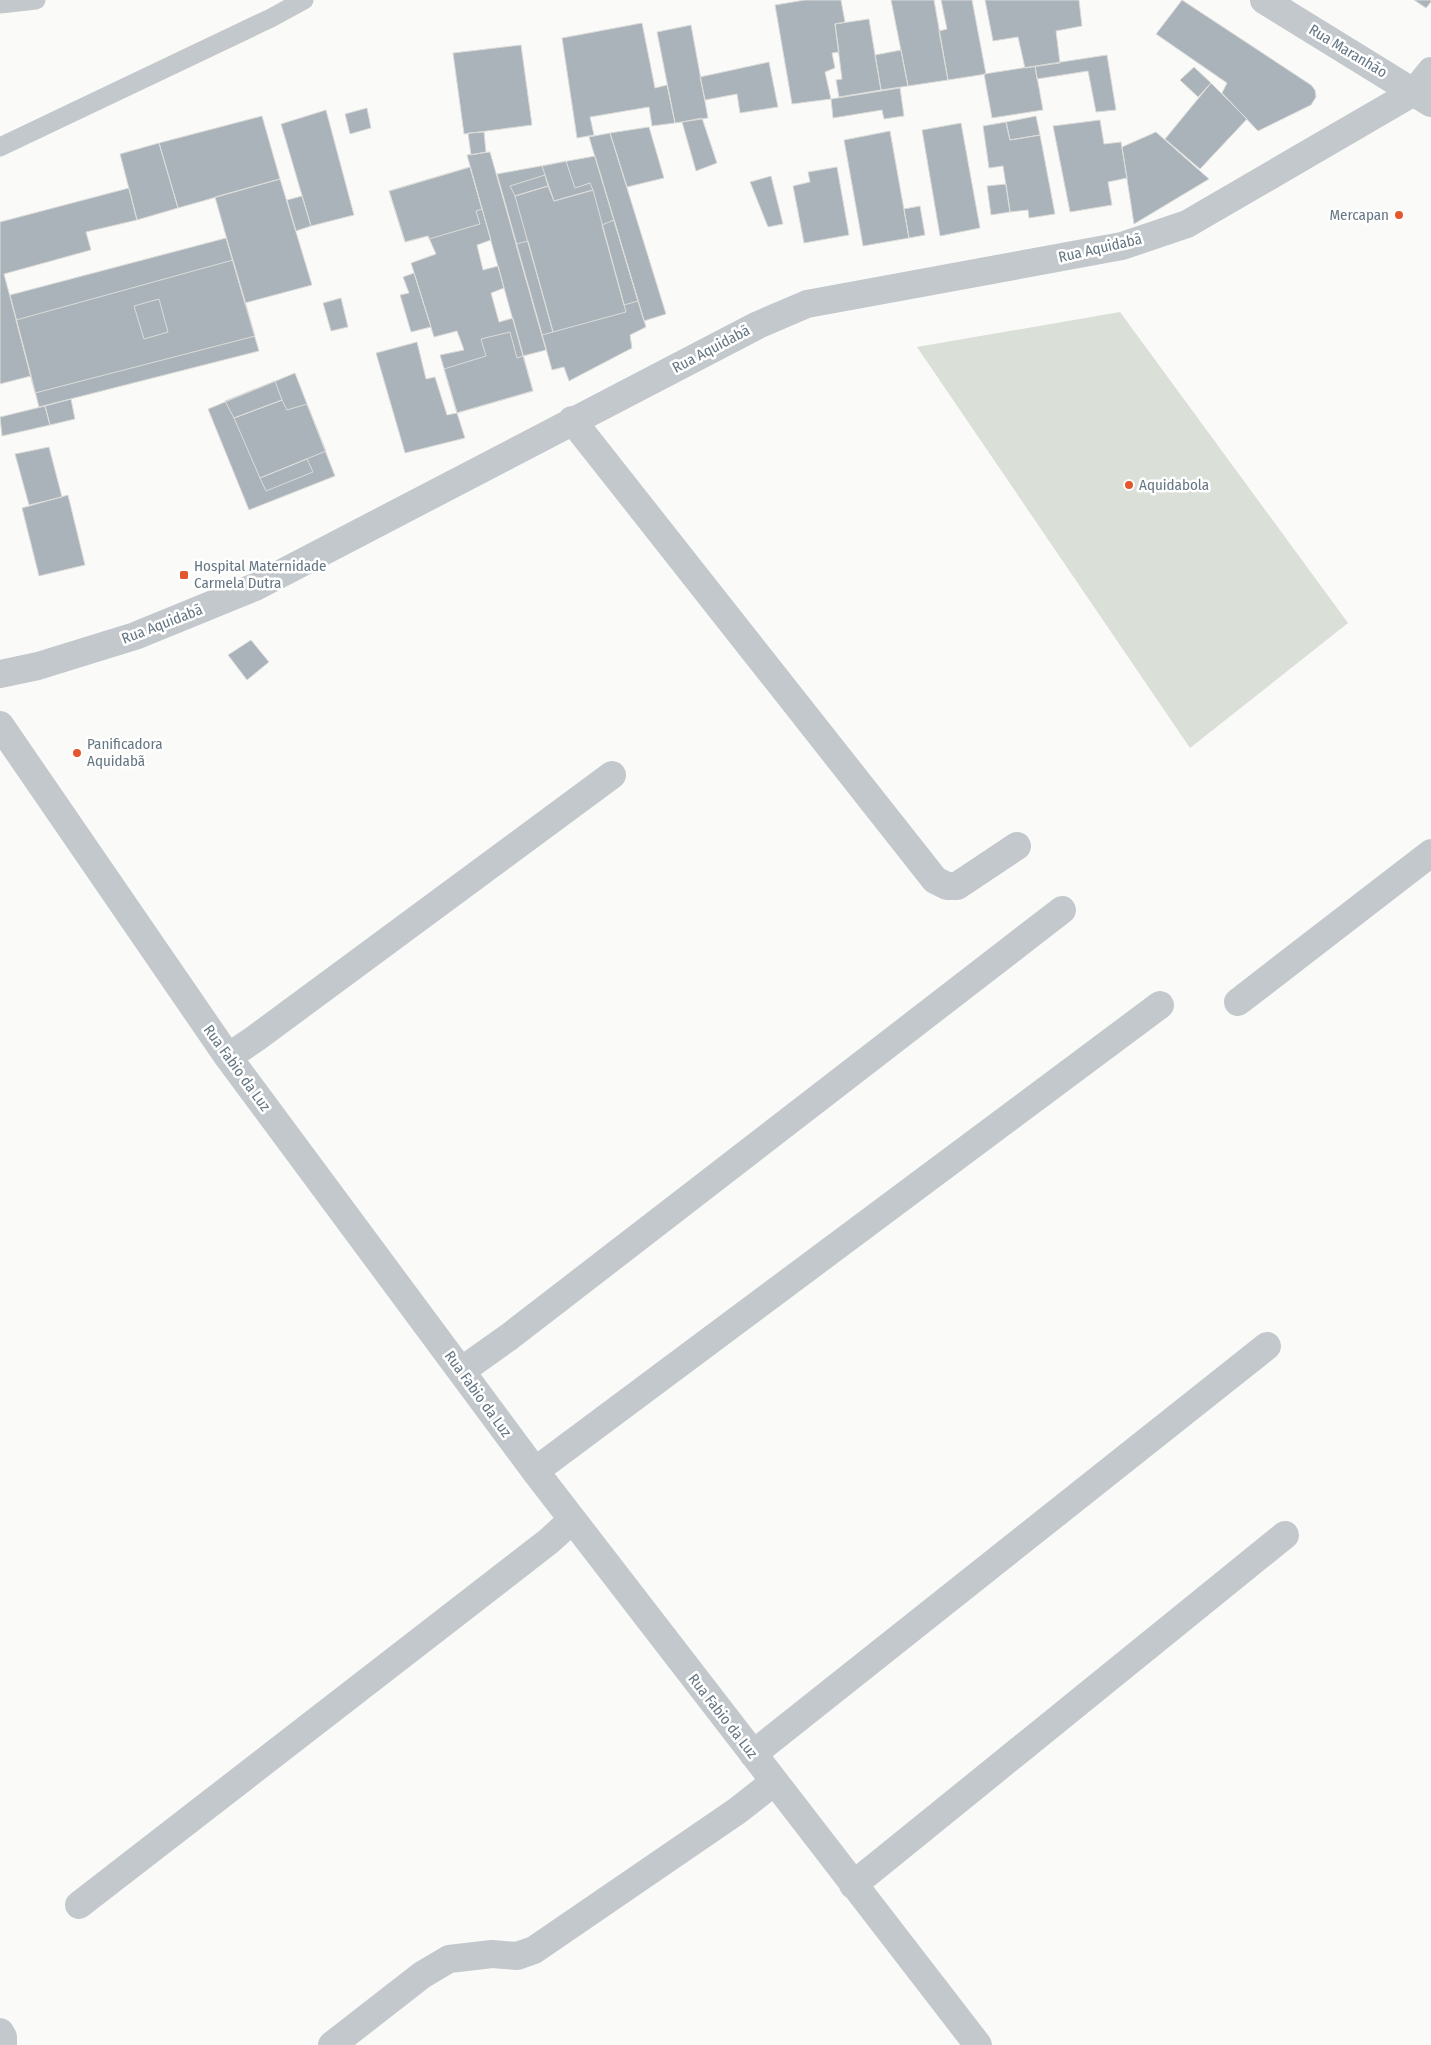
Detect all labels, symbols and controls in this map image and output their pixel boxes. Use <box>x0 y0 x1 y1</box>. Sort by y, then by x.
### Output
street label: Rua Maranhão <box>1306 21 1390 81</box>
place label: Mercapan <box>1329 206 1389 224</box>
marker: Mercapan <box>1393 209 1405 221</box>
street label: Rua Aquidabã <box>1057 230 1143 266</box>
street label: Rua Aquidabã <box>669 321 753 377</box>
place label: Aquidabola <box>1139 476 1209 494</box>
marker: Aquidabola <box>1123 479 1135 491</box>
place label: Hospital Maternidade Carmela Dutra <box>194 557 327 592</box>
marker: Hospital Maternidade Carmela Dutra <box>178 569 190 581</box>
street label: Rua Aquidabã <box>119 600 205 648</box>
place label: Panificadora Aquidabã <box>87 735 163 770</box>
marker: Panificadora Aquidabã <box>71 747 83 759</box>
street label: Rua Fabio da Luz <box>200 1021 274 1115</box>
street label: Rua Fabio da Luz <box>441 1347 515 1441</box>
street label: Rua Fabio da Luz <box>684 1670 762 1762</box>

